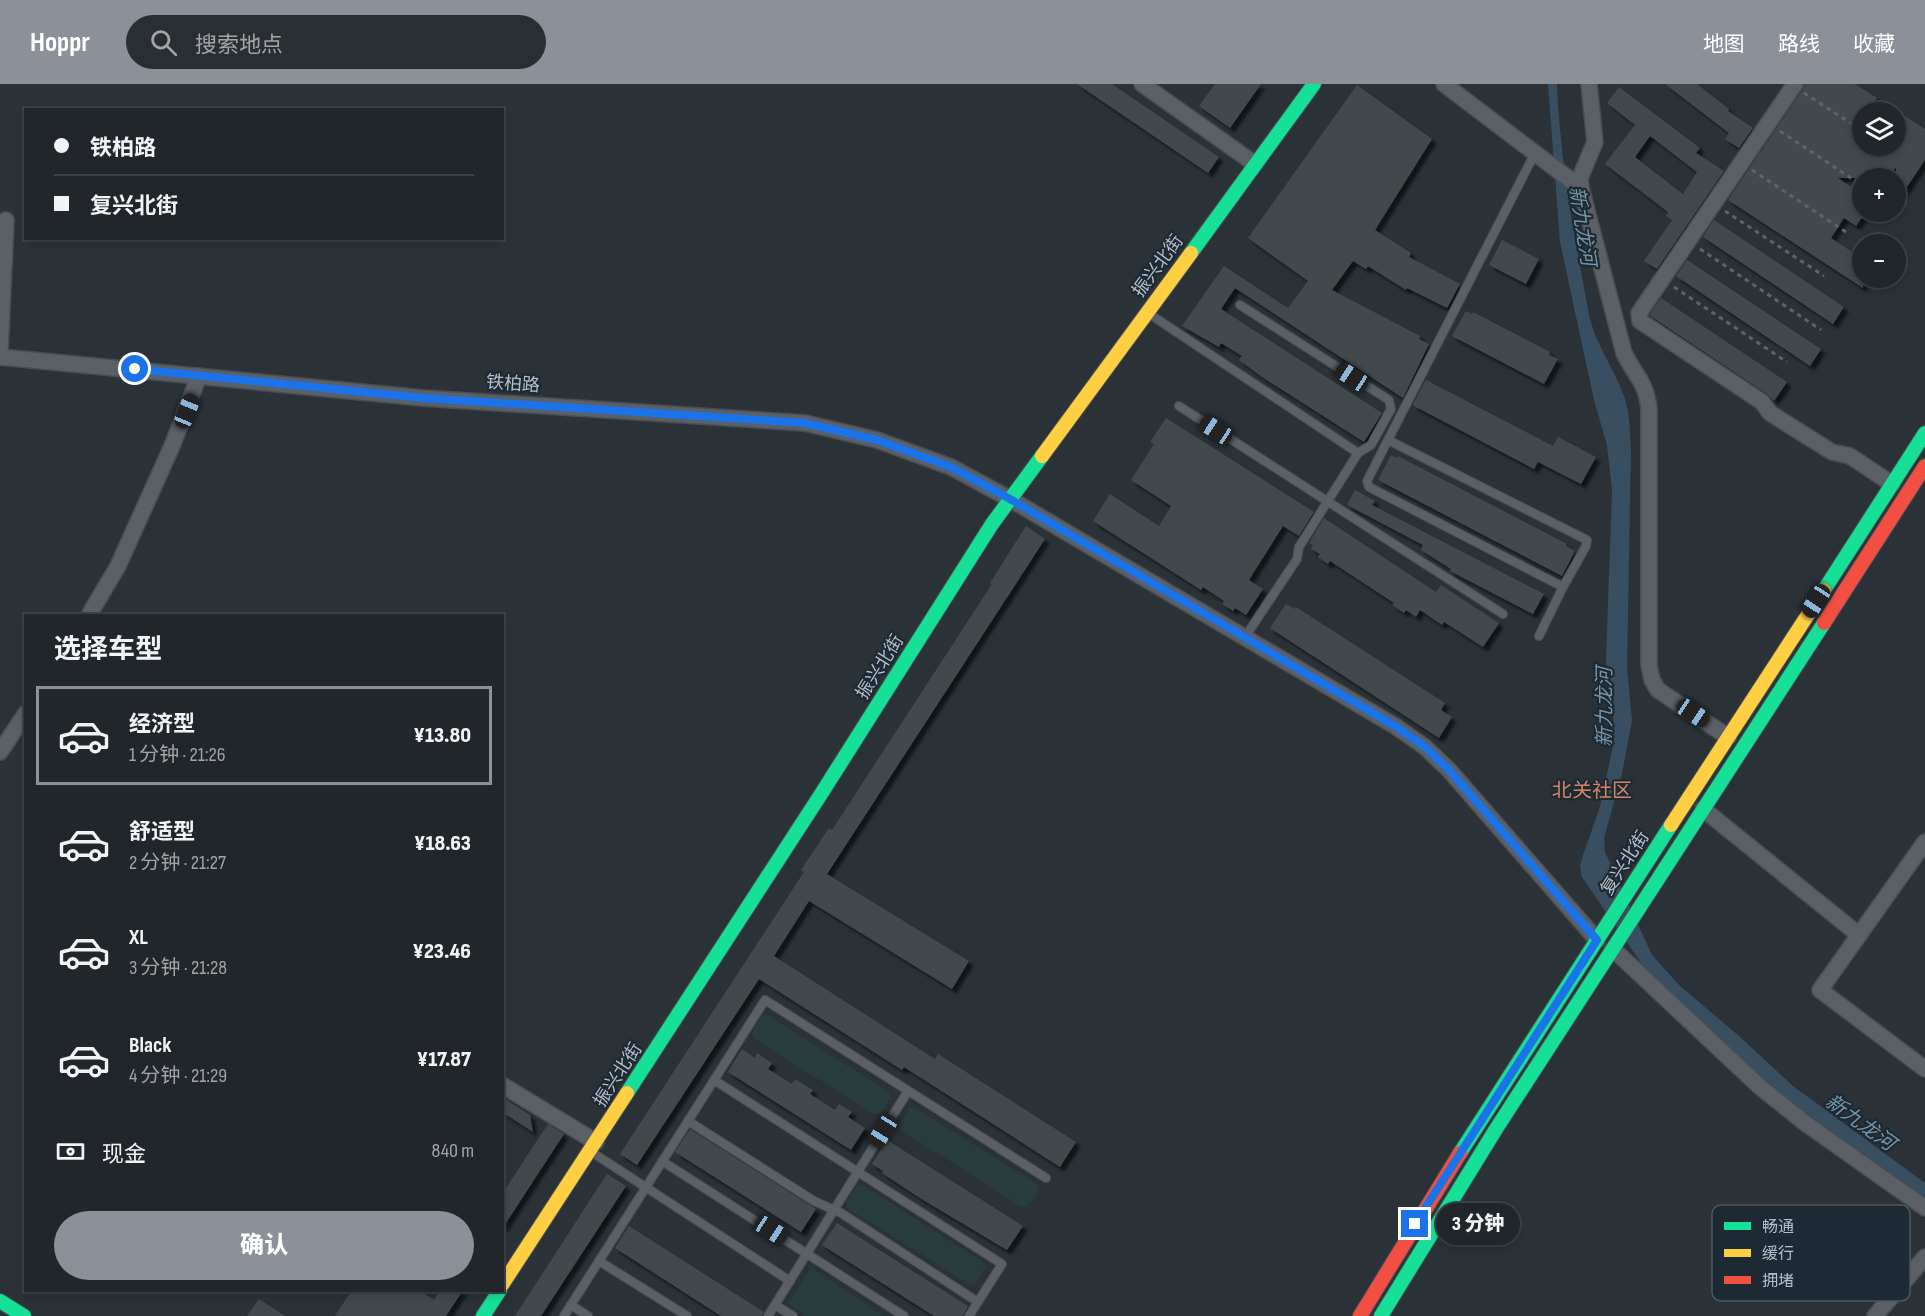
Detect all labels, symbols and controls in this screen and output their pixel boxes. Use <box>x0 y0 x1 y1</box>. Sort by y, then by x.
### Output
search box <box>126 15 546 69</box>
text: Hoppr <box>30 26 90 59</box>
icon: search <box>147 26 180 59</box>
text: 搜索地点 <box>195 32 283 59</box>
text: 地图 <box>1703 32 1745 57</box>
text: 路线 <box>1778 32 1820 57</box>
text: 收藏 <box>1853 32 1895 57</box>
map controls <box>1852 102 1906 288</box>
button: layers <box>1852 102 1906 156</box>
text: 铁柏路 <box>90 135 156 162</box>
button: + <box>1852 168 1906 222</box>
water label: 新九龙河 <box>1564 185 1601 271</box>
text: 复兴北街 <box>90 193 178 220</box>
street label: 振兴北街 <box>1128 231 1188 301</box>
button: − <box>1852 234 1906 288</box>
route start <box>121 355 148 382</box>
car <box>1332 360 1372 394</box>
street label: 铁柏路 <box>485 372 541 396</box>
car <box>172 391 202 431</box>
car <box>1196 413 1236 447</box>
car <box>1799 581 1833 621</box>
street label: 振兴北街 <box>852 631 908 703</box>
text: 选择车型 <box>54 634 162 666</box>
water label: 新九龙河 <box>1593 663 1617 747</box>
car <box>1673 695 1713 731</box>
icon: car <box>57 709 111 763</box>
text: 经济型 <box>129 711 195 738</box>
text: ¥13.80 <box>414 722 471 749</box>
text: 1 分钟 · 21:26 <box>129 743 226 767</box>
district label: 北关社区 <box>1552 779 1632 803</box>
icon: car <box>57 817 111 871</box>
text: 舒适型 <box>129 819 195 846</box>
street label: 复兴北街 <box>1597 827 1653 899</box>
text: ¥18.63 <box>414 830 471 857</box>
text: 2 分钟 · 21:27 <box>129 851 226 875</box>
text: XL <box>129 924 148 951</box>
icon: car <box>57 925 111 979</box>
text: ¥23.46 <box>413 938 471 965</box>
text: 3 分钟 · 21:28 <box>129 956 227 980</box>
text: Black <box>129 1032 171 1059</box>
icon: car <box>57 1033 111 1087</box>
street label: 振兴北街 <box>590 1039 646 1111</box>
text: ¥17.87 <box>417 1046 471 1073</box>
text: 4 分钟 · 21:29 <box>129 1064 227 1088</box>
water label: 新九龙河 <box>1821 1090 1903 1159</box>
car <box>866 1111 900 1151</box>
icon: cash <box>54 1135 87 1168</box>
text: 840 m <box>432 1139 474 1163</box>
text: 现金 <box>102 1141 146 1168</box>
callout: 3 分钟 <box>1436 1203 1520 1245</box>
legend <box>1712 1205 1910 1301</box>
route end <box>1401 1210 1428 1237</box>
button: 确认 <box>54 1211 474 1280</box>
text: 3 分钟 <box>1452 1212 1504 1236</box>
car <box>751 1213 791 1247</box>
text: 畅通 <box>1762 1218 1794 1237</box>
text: 缓行 <box>1762 1245 1794 1264</box>
text: 拥堵 <box>1762 1272 1794 1291</box>

